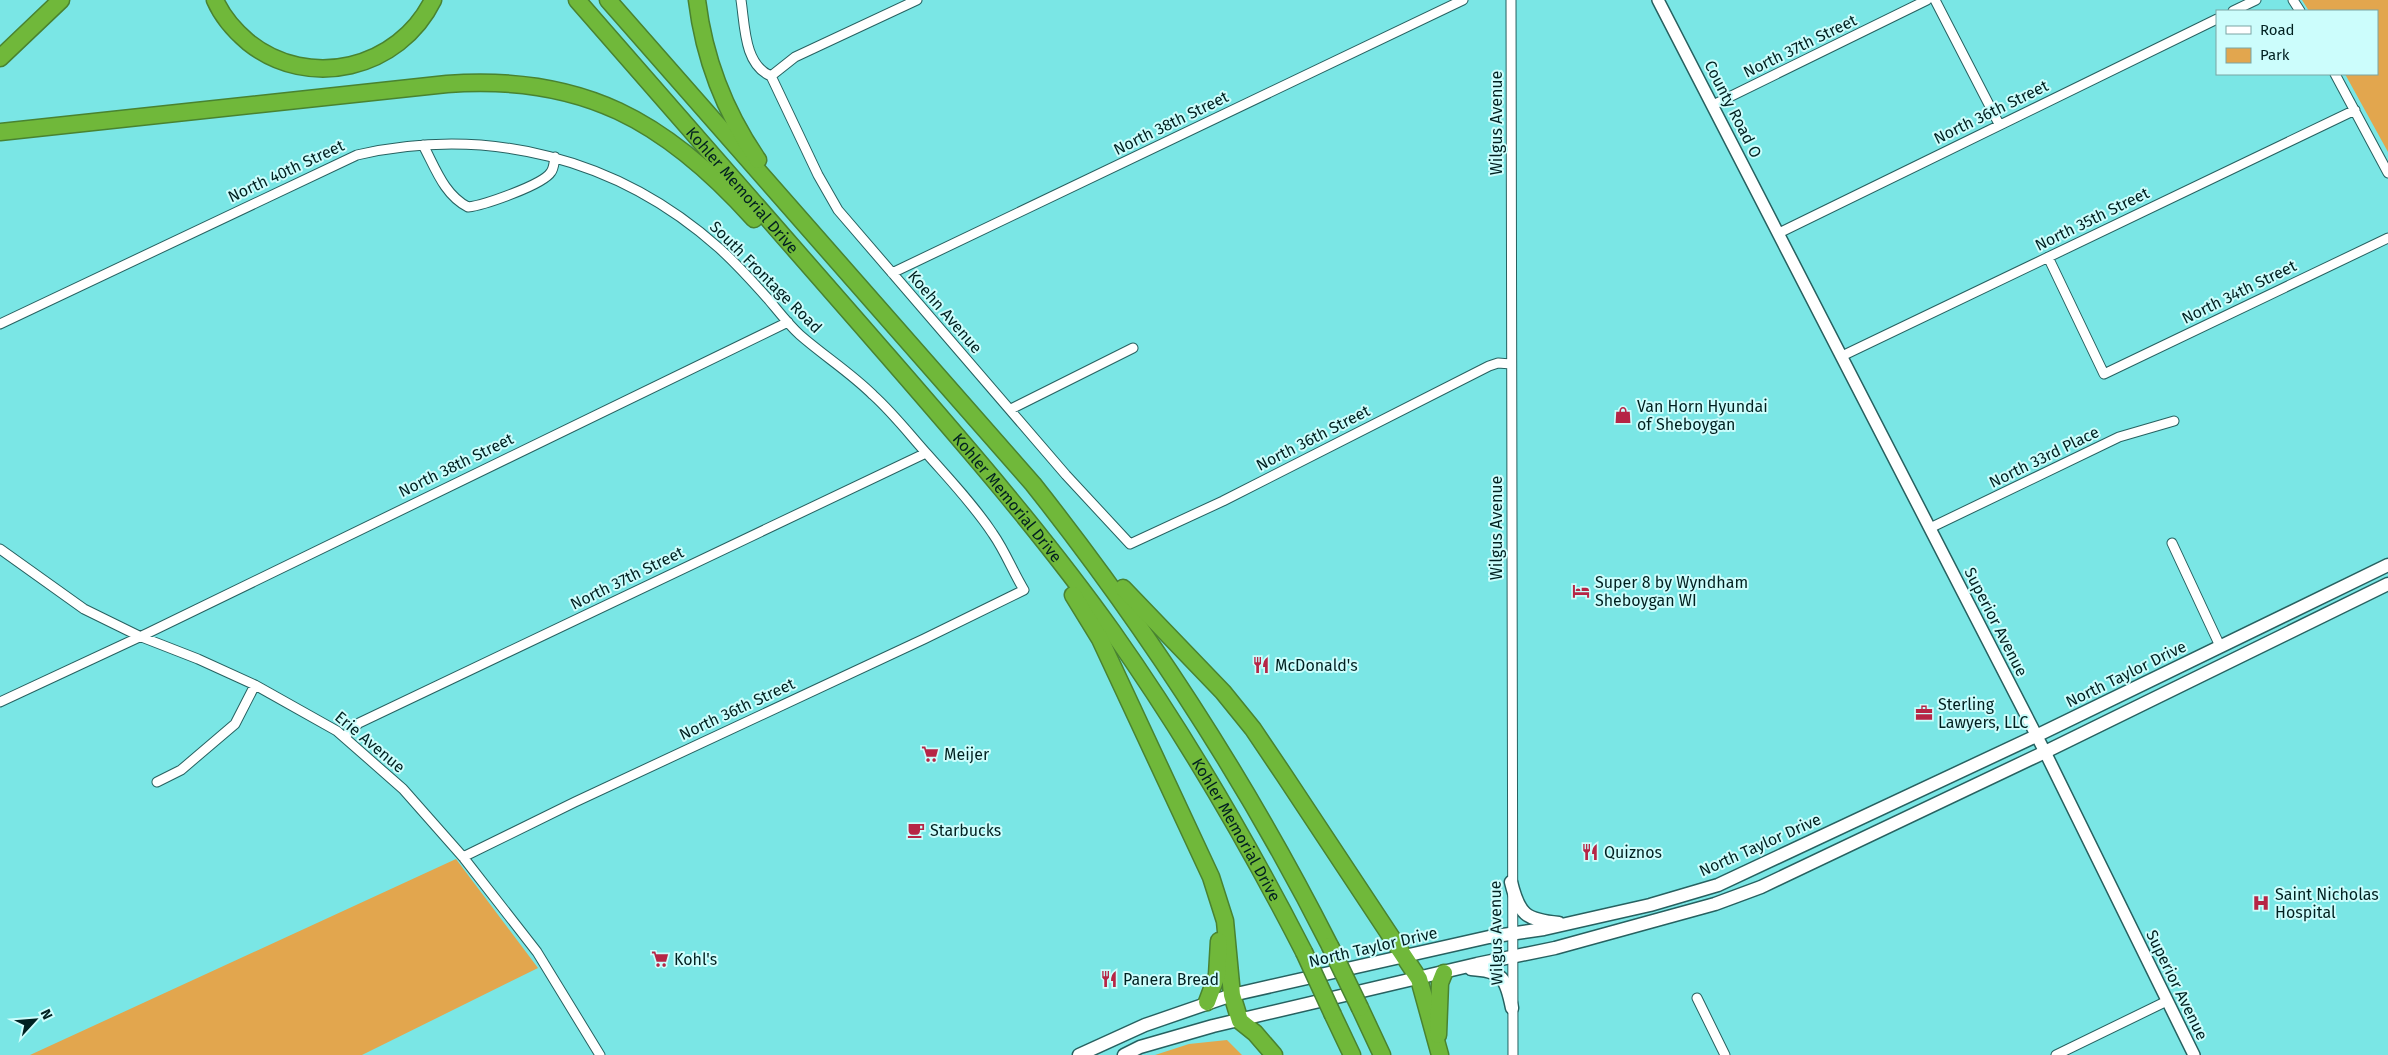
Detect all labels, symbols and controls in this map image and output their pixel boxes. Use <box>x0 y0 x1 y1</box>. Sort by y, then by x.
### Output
street label: North 37th Street <box>1740 10 1860 82</box>
legend <box>2216 10 2378 75</box>
text: Road <box>2260 21 2295 39</box>
text: Park <box>2260 46 2290 64</box>
street label: County Road O <box>1700 57 1766 161</box>
street label: Wilgus Avenue <box>1487 71 1506 175</box>
street label: North 36th Street <box>1931 76 2052 148</box>
street label: North 38th Street <box>1110 87 1232 159</box>
street label: Kohler Memorial Drive <box>682 123 803 257</box>
street label: North 40th Street <box>225 136 347 206</box>
street label: North 35th Street <box>2032 183 2152 255</box>
street label: South Frontage Road <box>706 217 826 337</box>
street label: North 34th Street <box>2179 256 2300 328</box>
street label: Koehn Avenue <box>904 267 986 357</box>
place label: Van Horn Hyundai of Sheboygan <box>1637 397 1768 434</box>
street label: North 36th Street <box>1253 401 1373 475</box>
shop icon: Van Horn Hyundai of Sheboygan <box>1613 405 1633 425</box>
street label: North 33rd Place <box>1986 422 2102 492</box>
street label: North 38th Street <box>395 429 517 501</box>
street label: Kohler Memorial Drive <box>949 429 1066 566</box>
street label: Wilgus Avenue <box>1487 476 1506 580</box>
street label: North 37th Street <box>567 542 687 614</box>
street label: Superior Avenue <box>1960 564 2032 680</box>
place label: Super 8 by Wyndham Sheboygan WI <box>1595 573 1748 610</box>
hotel icon: Super 8 by Wyndham Sheboygan WI <box>1571 581 1591 601</box>
street label: North Taylor Drive <box>2063 637 2189 711</box>
restaurant icon: McDonald's <box>1251 655 1271 675</box>
place label: McDonald's <box>1275 656 1358 675</box>
street label: North 36th Street <box>676 674 798 744</box>
place label: Sterling Lawyers, LLC <box>1938 695 2028 732</box>
office icon: Sterling Lawyers, LLC <box>1914 703 1934 723</box>
street label: Erie Avenue <box>331 707 409 777</box>
supermarket icon: Meijer <box>920 744 940 764</box>
place label: Meijer <box>944 745 990 764</box>
street label: Kohler Memorial Drive <box>1188 754 1285 904</box>
street label: North Taylor Drive <box>1696 810 1824 880</box>
cafe icon: Starbucks <box>906 820 926 840</box>
place label: Starbucks <box>930 821 1001 840</box>
restaurant icon: Quiznos <box>1580 842 1600 862</box>
place label: Quiznos <box>1604 843 1662 862</box>
street label: Wilgus Avenue <box>1486 880 1506 986</box>
place label: Saint Nicholas Hospital <box>2275 885 2379 922</box>
hospital icon: Saint Nicholas Hospital <box>2251 893 2271 913</box>
street label: North Taylor Drive <box>1307 923 1439 971</box>
street label: Superior Avenue <box>2142 927 2212 1043</box>
supermarket icon: Kohl's <box>650 949 670 969</box>
place label: Kohl's <box>674 950 717 969</box>
restaurant icon: Panera Bread <box>1099 969 1119 989</box>
place label: Panera Bread <box>1123 970 1219 989</box>
north arrow <box>10 995 60 1045</box>
text: N <box>37 1007 56 1022</box>

